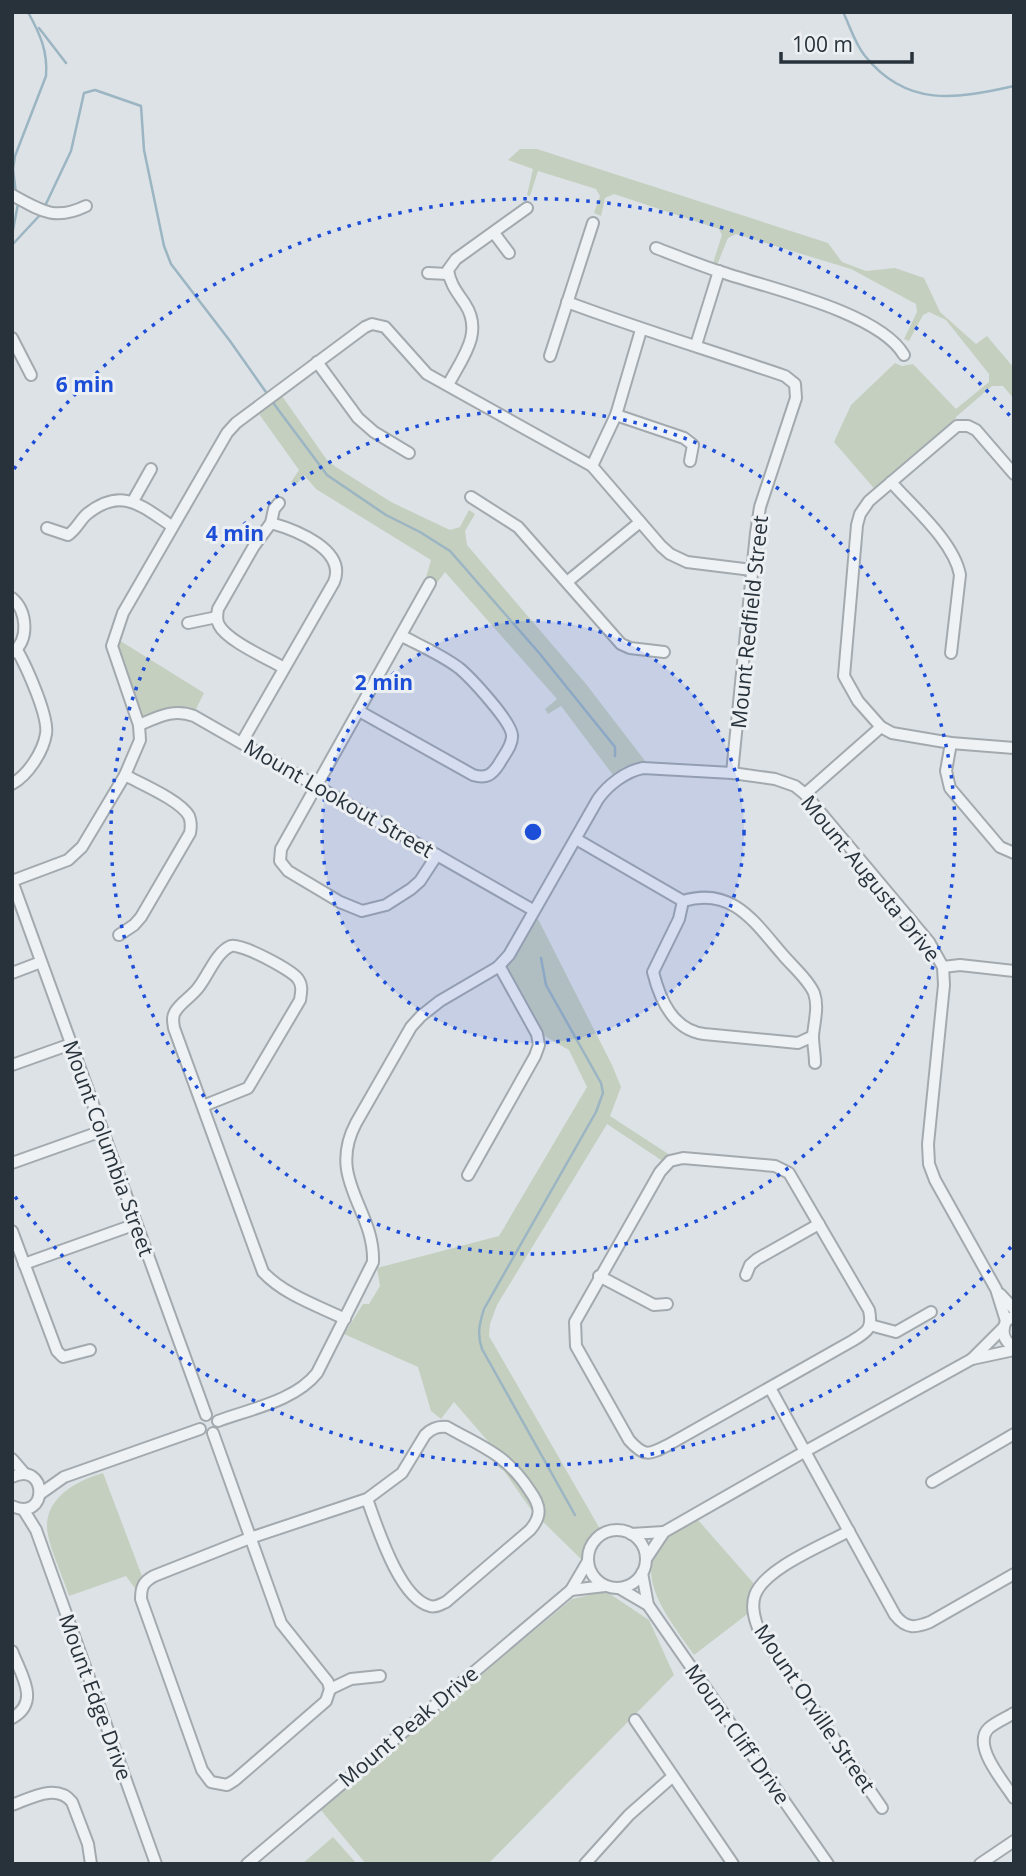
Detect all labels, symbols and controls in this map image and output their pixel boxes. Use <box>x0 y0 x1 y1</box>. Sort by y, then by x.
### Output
scale bar <box>781 21 912 65</box>
text: 100 m <box>792 30 853 58</box>
text: 6 min <box>56 370 114 398</box>
street label: Mount Redfield Street <box>724 514 774 730</box>
text: 4 min <box>206 519 264 547</box>
text: 2 min <box>355 668 413 696</box>
street label: Mount Lookout Street <box>239 732 439 864</box>
street label: Mount Augusta Drive <box>795 789 947 967</box>
centre of rings <box>521 820 545 844</box>
street label: Mount Columbia Street <box>57 1036 161 1260</box>
street label: Mount Edge Drive <box>53 1610 139 1784</box>
street label: Mount Orville Street <box>748 1618 882 1798</box>
street label: Mount Cliff Drive <box>679 1658 797 1810</box>
street label: Mount Peak Drive <box>332 1659 484 1793</box>

